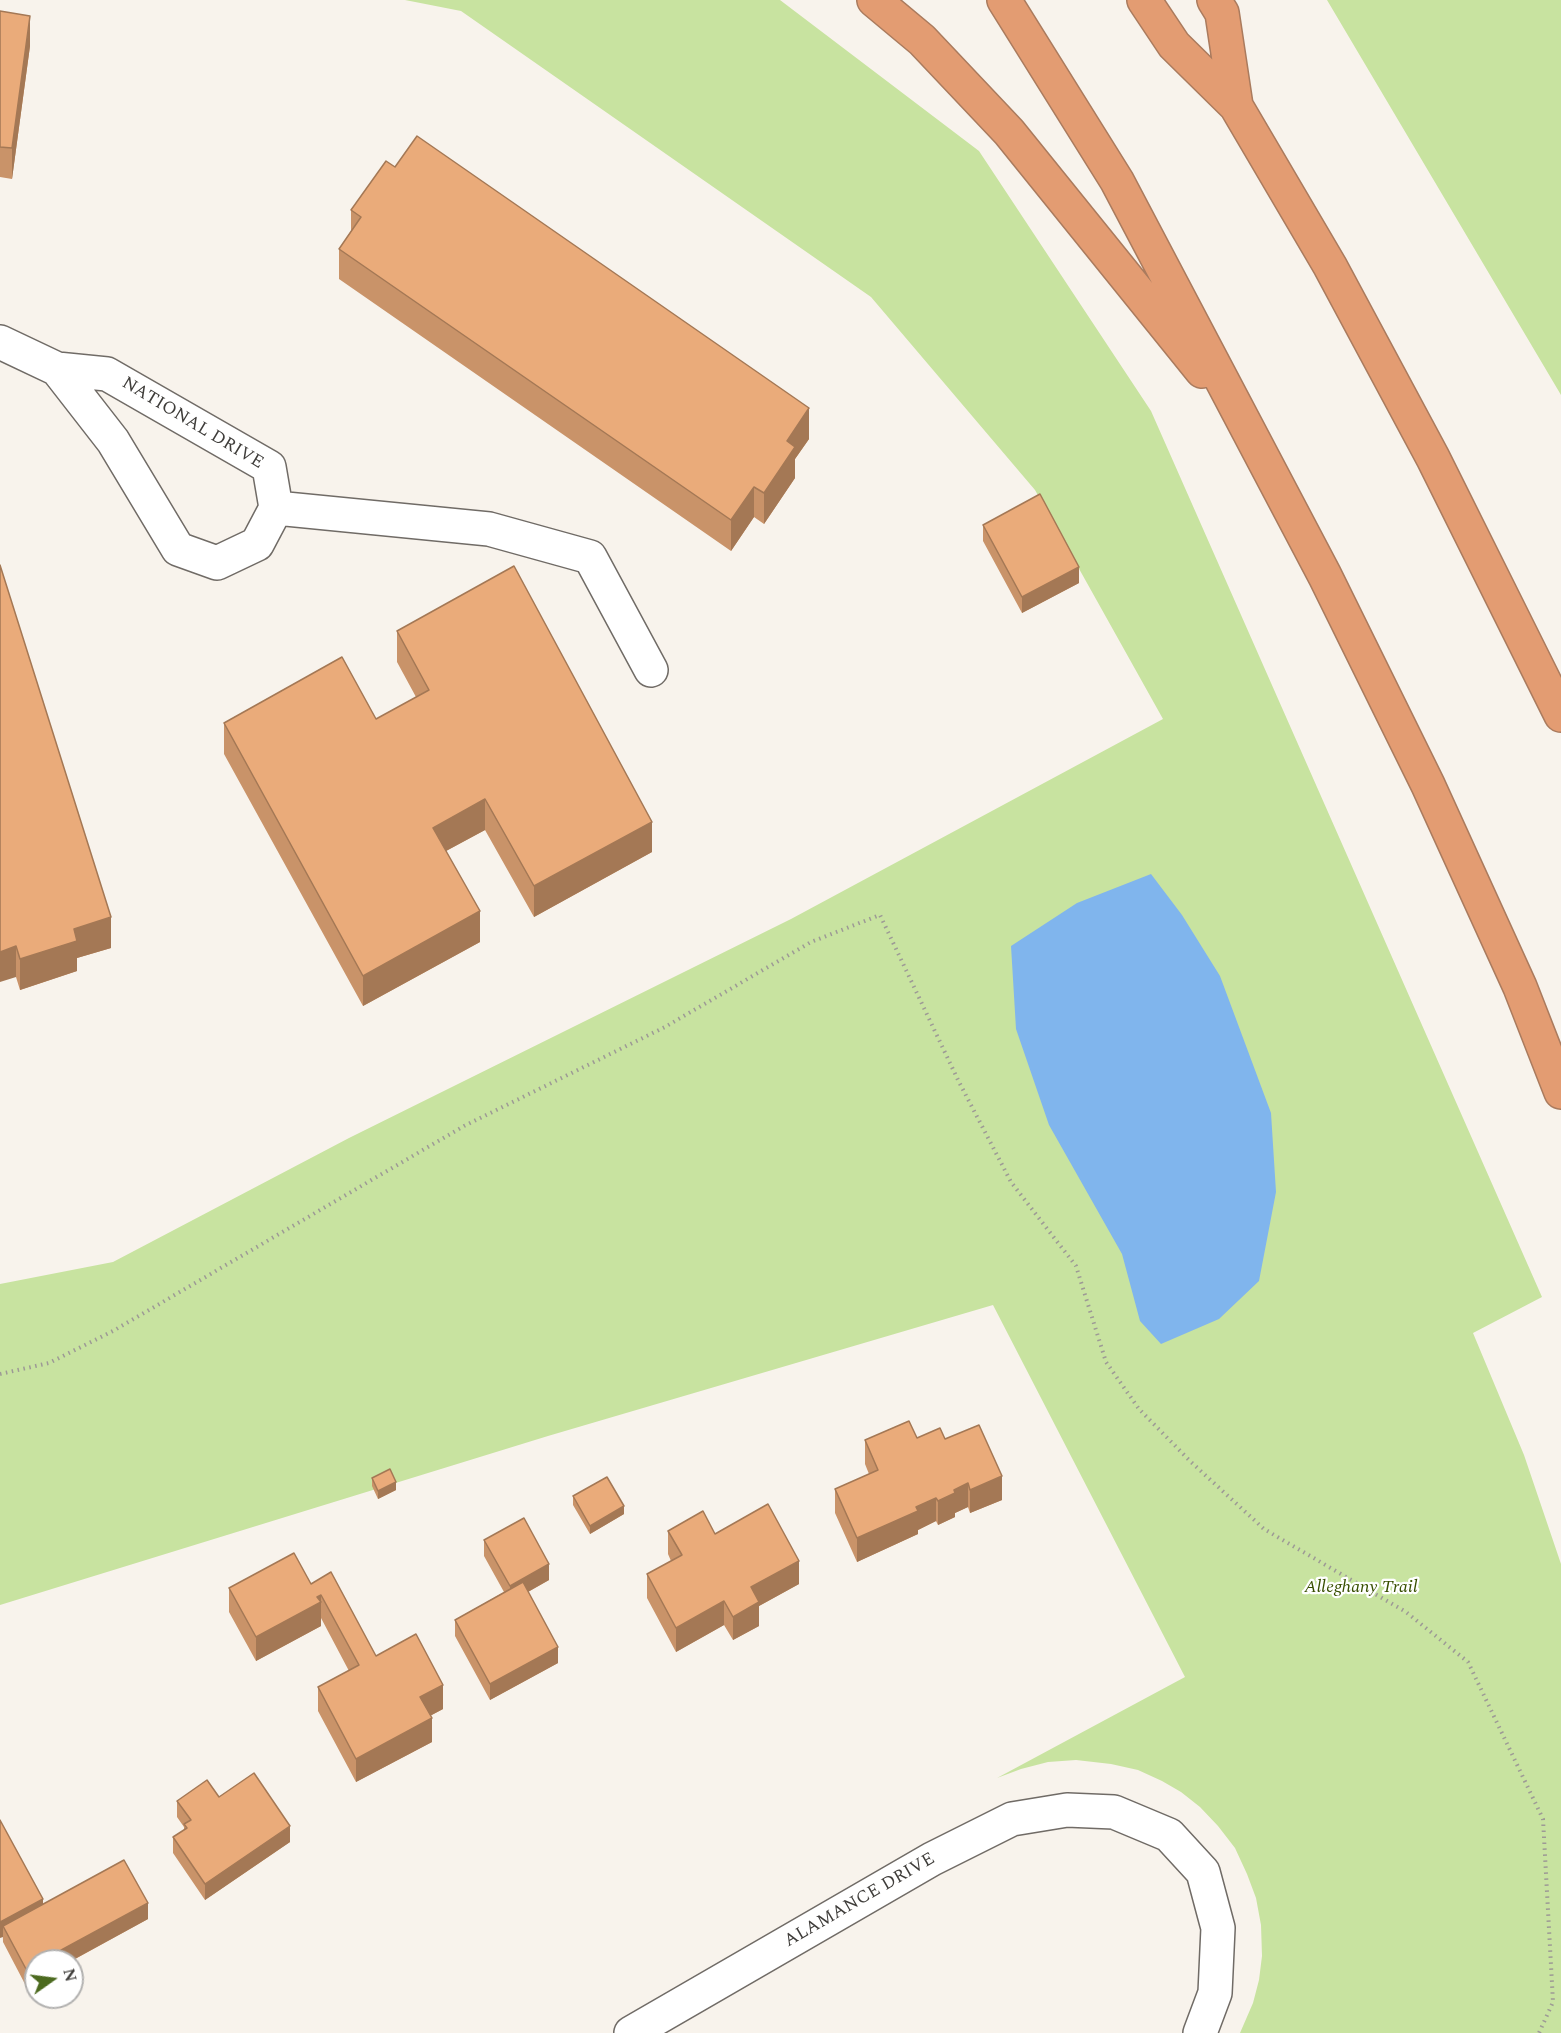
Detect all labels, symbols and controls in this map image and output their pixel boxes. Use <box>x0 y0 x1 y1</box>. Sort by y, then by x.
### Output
street label: NATIONAL DRIVE <box>117 373 267 475</box>
park label: Alleghany Trail <box>1304 1577 1418 1599</box>
street label: ALAMANCE DRIVE <box>781 1849 939 1953</box>
north arrow <box>24 1949 84 2009</box>
text: N <box>56 1966 83 1984</box>

